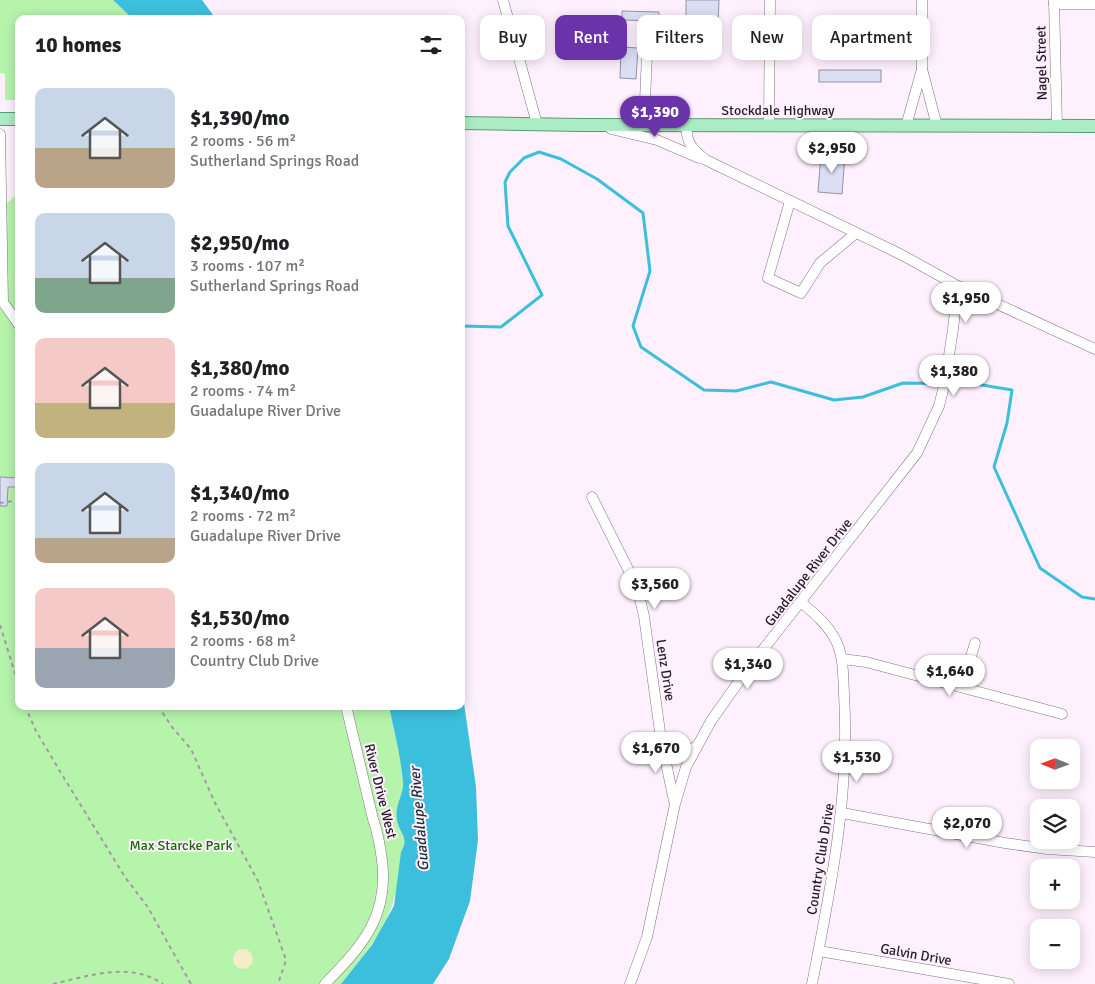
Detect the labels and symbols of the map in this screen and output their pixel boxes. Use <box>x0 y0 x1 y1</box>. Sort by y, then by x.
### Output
street label: Nagel Street <box>1032 25 1051 100</box>
pin: $1,390 <box>614 96 696 138</box>
street label: Stockdale Highway <box>721 102 835 119</box>
pin: $2,950 <box>791 132 873 174</box>
pin: $1,950 <box>925 282 1007 324</box>
pin: $1,380 <box>913 354 995 397</box>
street label: Guadalupe River Drive <box>761 515 856 630</box>
pin: $3,560 <box>614 568 696 610</box>
street label: Lenz Drive <box>652 638 679 702</box>
pin: $1,340 <box>707 648 789 690</box>
pin: $1,640 <box>909 654 991 697</box>
pin: $1,670 <box>615 732 697 774</box>
north arrow <box>1030 739 1080 789</box>
pin: $1,530 <box>816 740 898 783</box>
street label: River Drive West <box>361 742 401 840</box>
water label: Guadalupe River <box>405 764 433 872</box>
street label: Country Club Drive <box>803 802 838 916</box>
pin: $2,070 <box>926 806 1008 849</box>
park label: Max Starcke Park <box>130 837 232 854</box>
street label: Galvin Drive <box>879 940 953 969</box>

